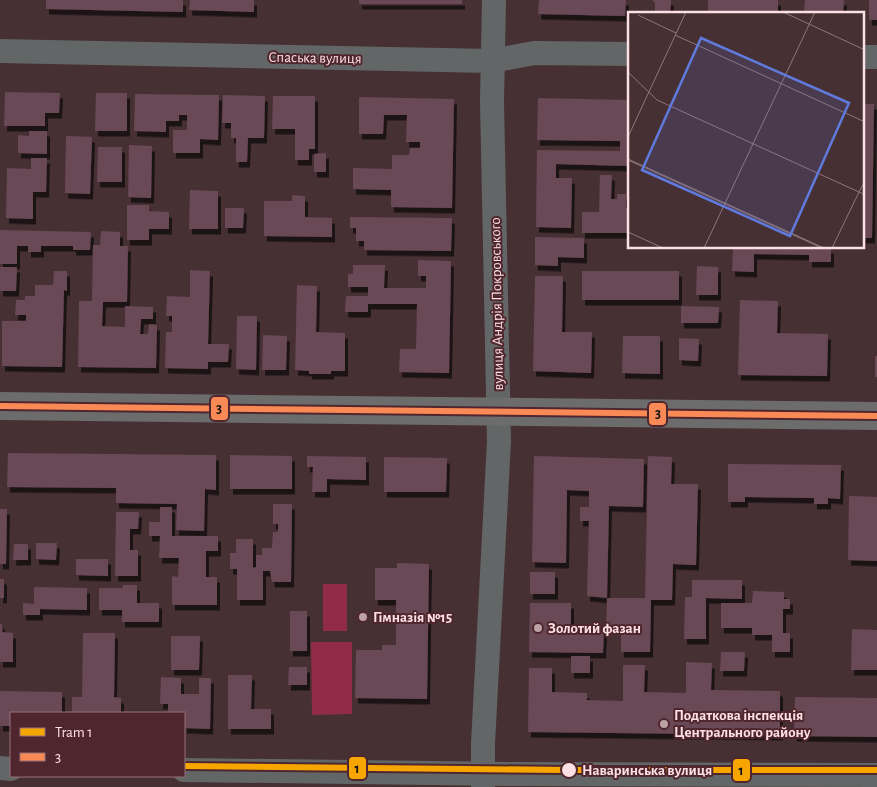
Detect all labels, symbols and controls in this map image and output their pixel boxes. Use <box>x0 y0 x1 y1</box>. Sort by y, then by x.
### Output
inset map <box>628 12 864 249</box>
street label: Спаська вулиця <box>268 50 362 66</box>
street label: вулиця Андрія Покровського <box>488 217 506 391</box>
line badge: 3 <box>210 396 229 421</box>
text: 3 <box>216 402 222 416</box>
line badge: 3 <box>648 402 667 426</box>
text: 3 <box>655 407 661 421</box>
place label: Гімназія №15 <box>373 610 452 625</box>
marker: Гімназія №15 <box>357 611 369 623</box>
place label: Золотий фазан <box>548 621 641 636</box>
marker: Золотий фазан <box>532 622 544 634</box>
place label: Податкова інспекція Центрального району <box>674 708 811 740</box>
legend <box>10 712 185 777</box>
marker: Податкова інспекція Центрального району <box>658 718 670 730</box>
text: Tram 1 <box>55 725 93 740</box>
text: 3 <box>55 750 61 765</box>
line badge: 1 <box>348 756 367 780</box>
line badge: 1 <box>732 758 751 782</box>
marker: Наваринська вулиця <box>560 761 578 779</box>
text: 1 <box>354 762 360 776</box>
place label: Наваринська вулиця <box>582 763 712 778</box>
text: 1 <box>738 764 744 778</box>

